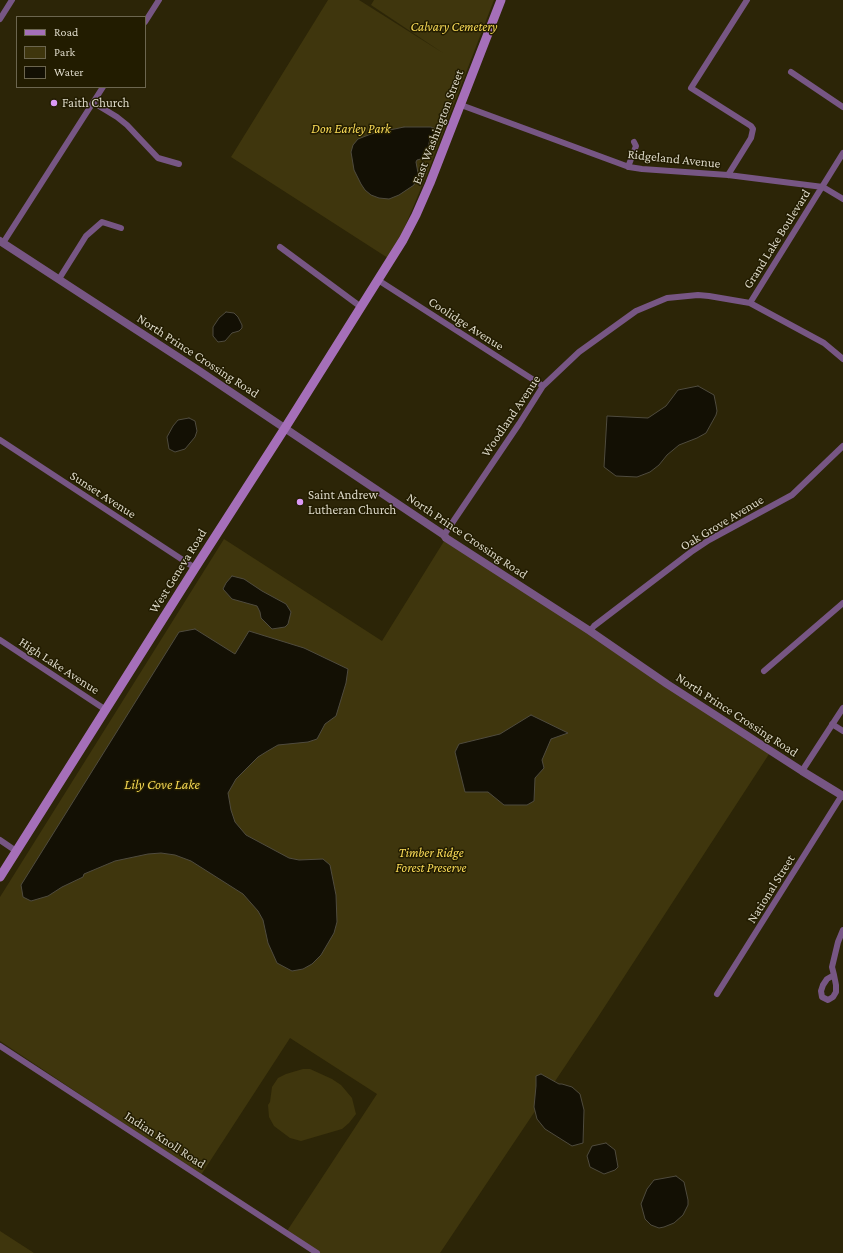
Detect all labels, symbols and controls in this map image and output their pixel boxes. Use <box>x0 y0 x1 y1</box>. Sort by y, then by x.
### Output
legend <box>16 16 146 88</box>
park label: Calvary Cemetery <box>410 19 498 35</box>
text: Road <box>54 25 78 39</box>
text: Park <box>54 45 75 59</box>
text: Water <box>54 65 83 79</box>
street label: East Washington Street <box>409 67 467 187</box>
place label: Faith Church <box>62 95 129 111</box>
marker: Faith Church <box>49 98 59 108</box>
park label: Don Earley Park <box>311 121 391 137</box>
street label: Ridgeland Avenue <box>627 146 721 172</box>
street label: Grand Lake Boulevard <box>740 186 814 292</box>
street label: Coolidge Avenue <box>425 294 507 354</box>
street label: North Prince Crossing Road <box>134 311 262 401</box>
street label: Woodland Avenue <box>478 372 544 460</box>
street label: Sunset Avenue <box>67 468 139 522</box>
place label: Saint Andrew Lutheran Church <box>308 487 396 518</box>
street label: North Prince Crossing Road <box>404 490 530 582</box>
street label: Oak Grove Avenue <box>677 492 767 554</box>
marker: Saint Andrew Lutheran Church <box>295 497 305 507</box>
street label: West Geneva Road <box>146 526 210 616</box>
street label: High Lake Avenue <box>16 634 102 698</box>
street label: North Prince Crossing Road <box>673 670 801 760</box>
water label: Lily Cove Lake <box>124 777 200 793</box>
park label: Timber Ridge Forest Preserve <box>395 845 467 876</box>
street label: National Street <box>744 852 798 926</box>
street label: Indian Knoll Road <box>122 1108 208 1172</box>

